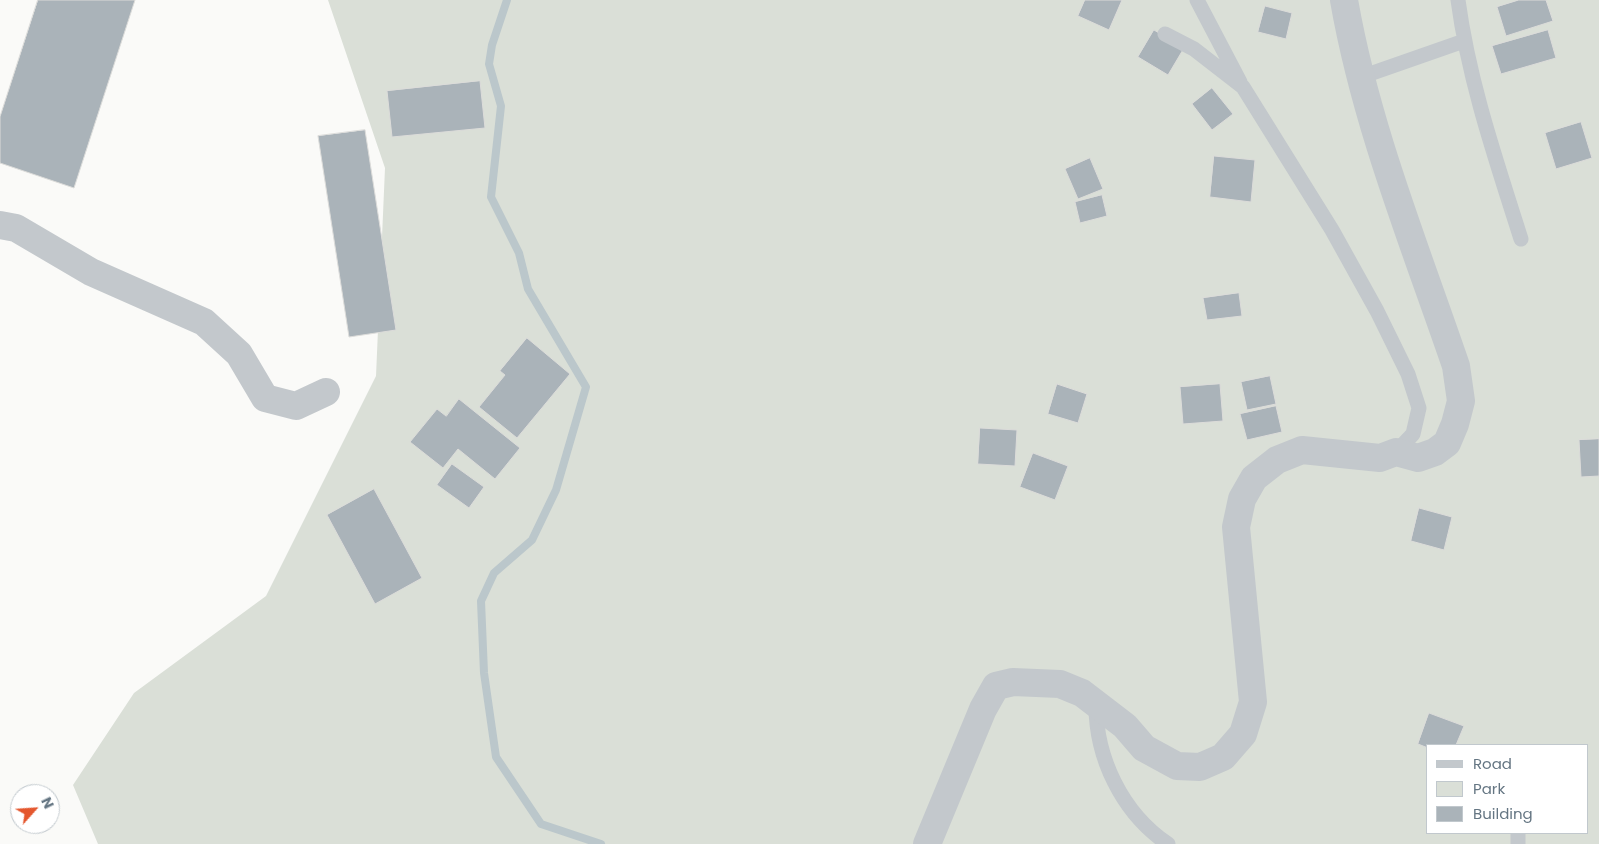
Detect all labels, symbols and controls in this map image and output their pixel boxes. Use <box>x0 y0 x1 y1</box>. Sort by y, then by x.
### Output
legend <box>1426 744 1589 834</box>
text: Road <box>1473 753 1512 774</box>
text: Park <box>1473 778 1505 799</box>
north arrow <box>10 784 60 834</box>
text: N <box>36 794 59 812</box>
text: Building <box>1473 803 1533 824</box>

